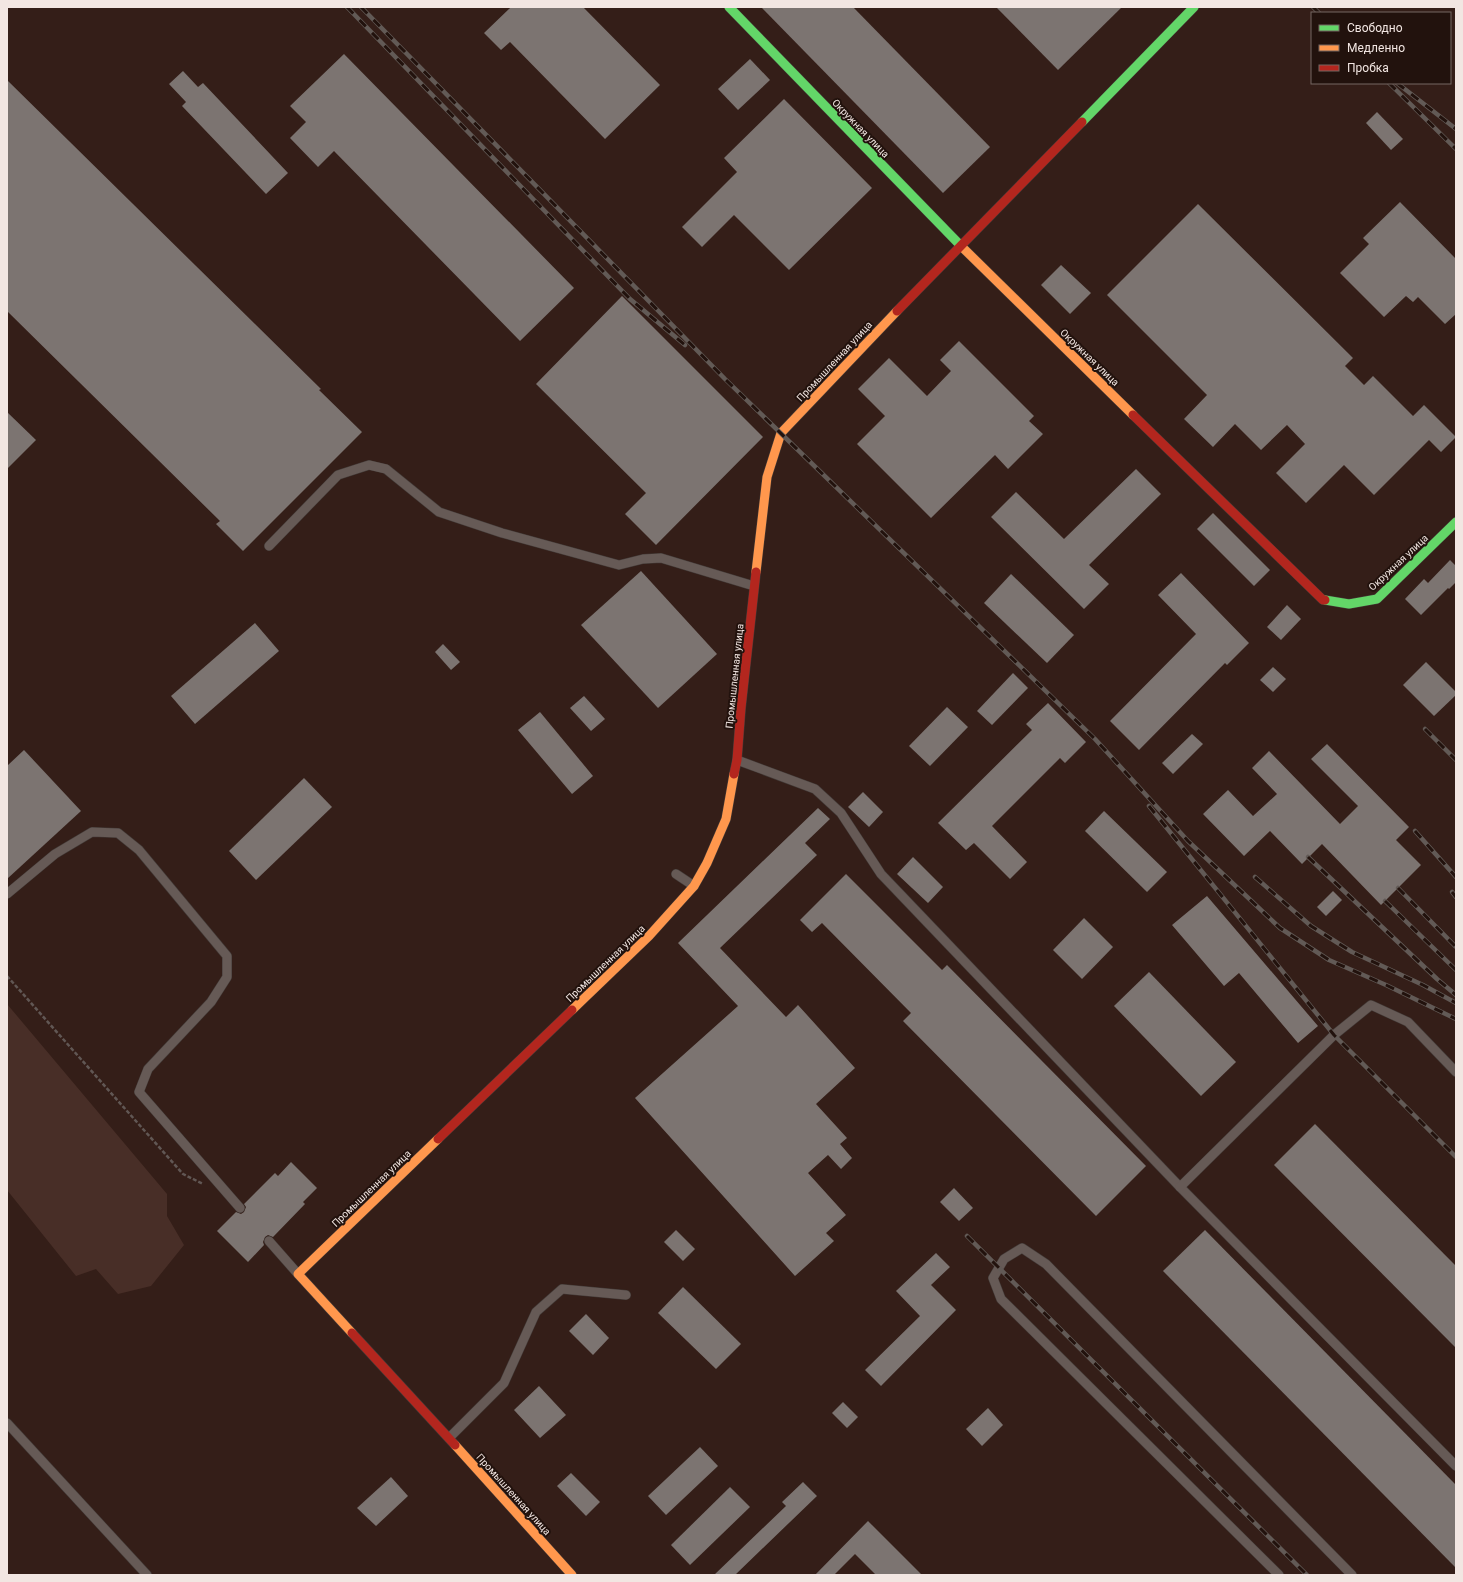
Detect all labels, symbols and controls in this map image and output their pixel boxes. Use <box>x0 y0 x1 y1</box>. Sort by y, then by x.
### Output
legend <box>1311 12 1451 84</box>
text: Свободно <box>1347 21 1403 35</box>
text: Медленно <box>1347 41 1405 55</box>
text: Пробка <box>1347 61 1389 75</box>
street label: Окружная улица <box>830 97 891 160</box>
street label: Промышленная улица <box>794 319 874 404</box>
street label: Окружная улица <box>1058 327 1121 388</box>
street label: Окружная улица <box>1366 532 1430 593</box>
street label: Промышленная улица <box>724 623 745 729</box>
street label: Промышленная улица <box>564 923 647 1004</box>
street label: Промышленная улица <box>330 1148 413 1229</box>
street label: Промышленная улица <box>474 1452 553 1537</box>

